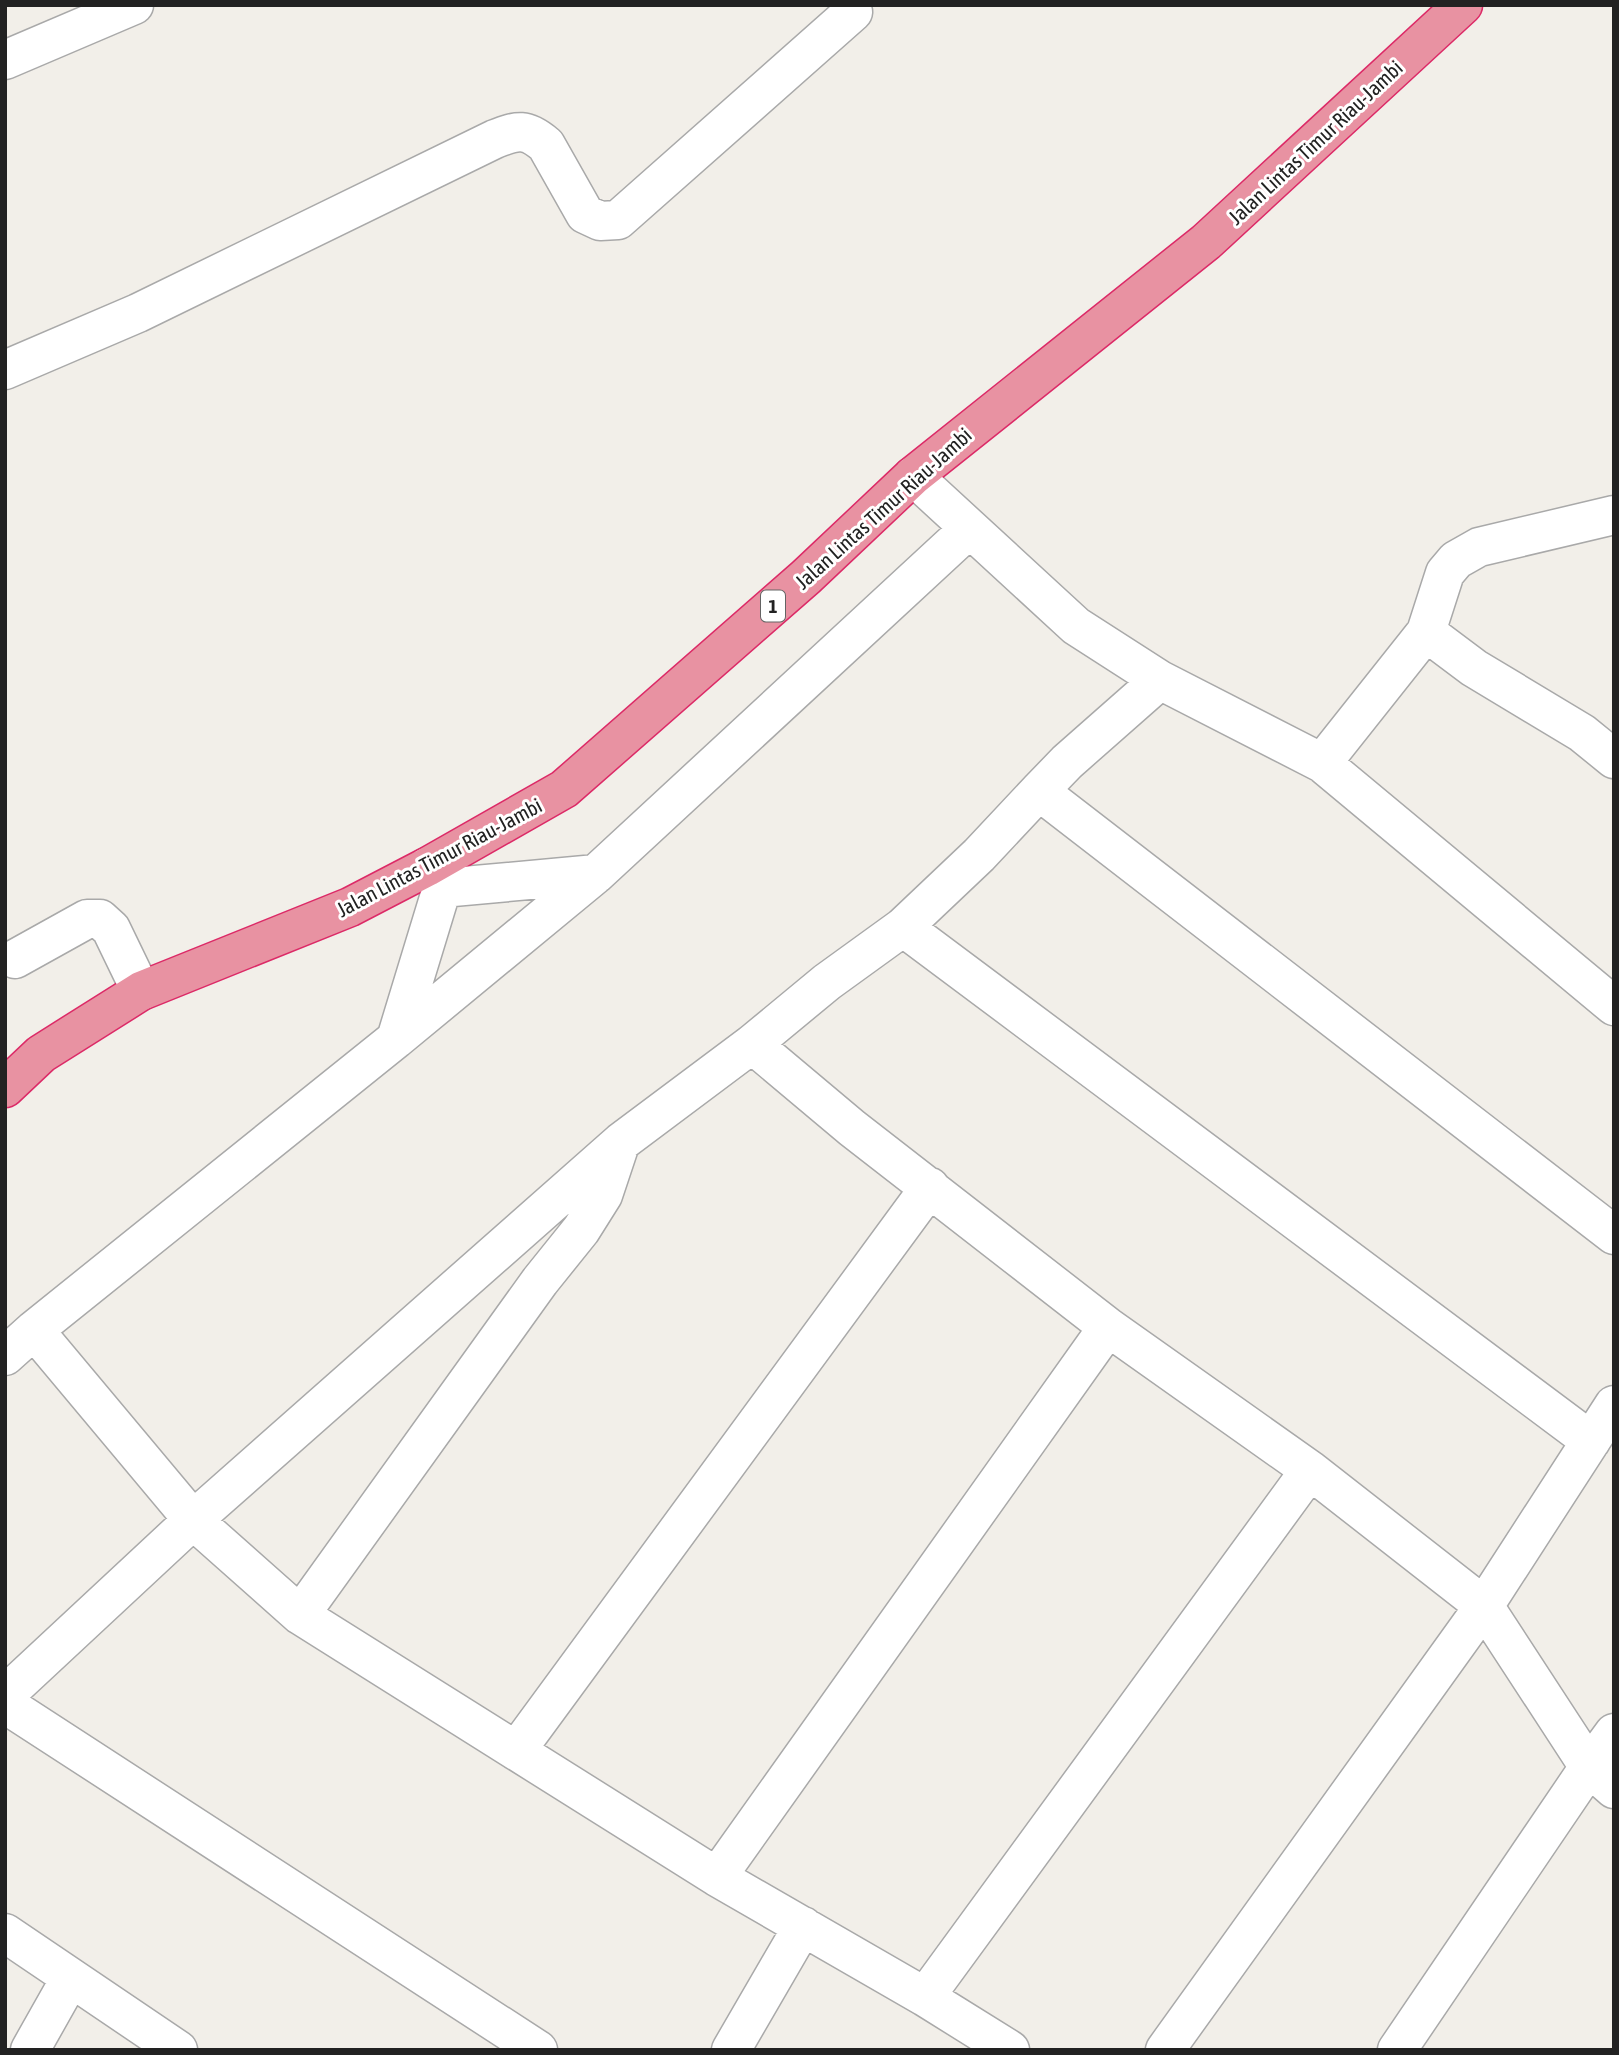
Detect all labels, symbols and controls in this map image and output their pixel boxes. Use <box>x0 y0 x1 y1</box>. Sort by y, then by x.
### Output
street label: Jalan Lintas Timur Riau-Jambi <box>1223 55 1407 229</box>
street label: Jalan Lintas Timur Riau-Jambi <box>790 422 976 594</box>
road number: 1 <box>761 590 785 622</box>
street label: Jalan Lintas Timur Riau-Jambi <box>332 793 546 921</box>

